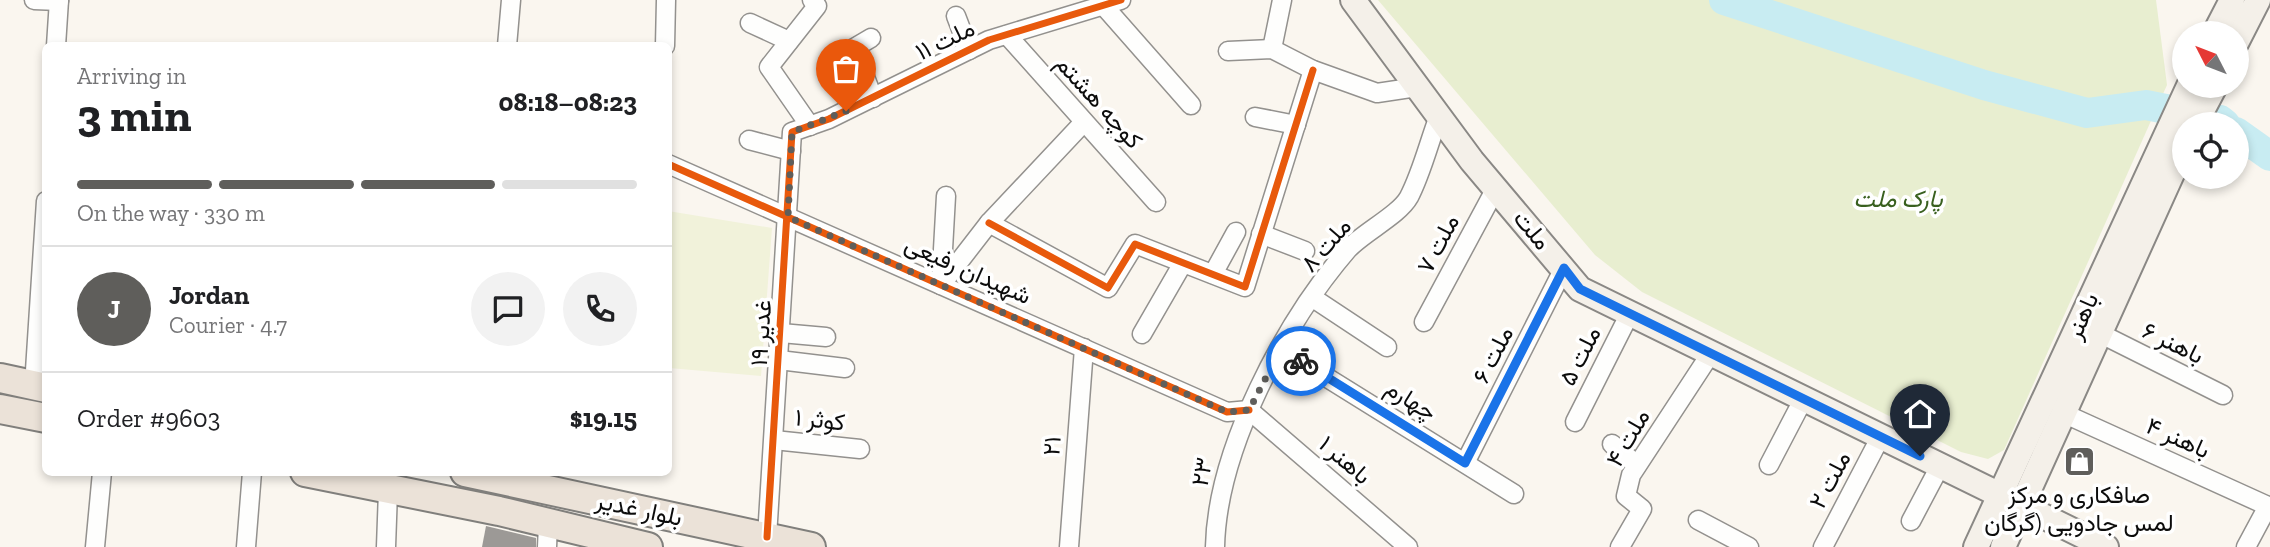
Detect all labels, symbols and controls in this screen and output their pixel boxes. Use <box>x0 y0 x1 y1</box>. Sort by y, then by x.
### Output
street label: ۱۱ ملت <box>911 13 979 66</box>
north arrow <box>2172 21 2249 98</box>
map controls <box>2172 21 2249 189</box>
pin <box>816 39 876 111</box>
street label: کوچه هشتم <box>1048 49 1149 156</box>
icon: bag <box>827 50 865 88</box>
text: Arriving in <box>77 62 186 90</box>
text: 08:18–08:23 <box>498 86 637 118</box>
text: 3 min <box>77 88 191 143</box>
button: locate <box>2172 112 2249 189</box>
park label: پارک ملت <box>1854 184 1943 215</box>
text: On the way · 330 m <box>77 199 265 227</box>
street label: ملت <box>1508 204 1557 255</box>
street label: ۷ ملت <box>1410 209 1465 278</box>
street label: ۸ ملت <box>1294 212 1357 278</box>
street label: شهیدان رفیعی <box>900 229 1036 311</box>
button: chat <box>471 272 545 346</box>
button: phone <box>563 272 637 346</box>
text: Jordan <box>169 279 249 311</box>
street label: باهنر <box>2058 288 2105 345</box>
text: J <box>108 293 120 325</box>
street label: ۱۹ غدیر <box>744 299 778 367</box>
text: Courier · 4.7 <box>169 311 287 339</box>
street label: ۶ باهنر <box>2137 315 2209 371</box>
street label: ۵ ملت <box>1552 321 1607 390</box>
street label: ۶ ملت <box>1466 322 1519 388</box>
courier <box>1266 326 1336 396</box>
icon: bike <box>1282 342 1320 380</box>
street label: چهارم <box>1379 373 1442 428</box>
pin <box>1890 384 1950 456</box>
icon: home <box>1901 395 1939 433</box>
text: Order #9603 <box>77 402 220 434</box>
text: $19.15 <box>570 402 637 434</box>
street label: ۱ کوثر <box>793 402 847 438</box>
street label: ۴ ملت <box>1600 404 1656 472</box>
street label: ۴ باهنر <box>2141 411 2215 465</box>
street label: باهنر ۱ <box>1313 429 1377 491</box>
street label: ۲۱ <box>1036 435 1067 457</box>
shop icon: صافکاری و مرکز لمس جادویی (گرگان <box>2062 444 2096 478</box>
street label: ۲ ملت <box>1802 446 1857 513</box>
street label: ۲۳ <box>1185 455 1218 489</box>
place label: صافکاری و مرکز لمس جادویی (گرگان <box>1984 480 2174 538</box>
street label: بلوار غدیر <box>592 485 685 533</box>

